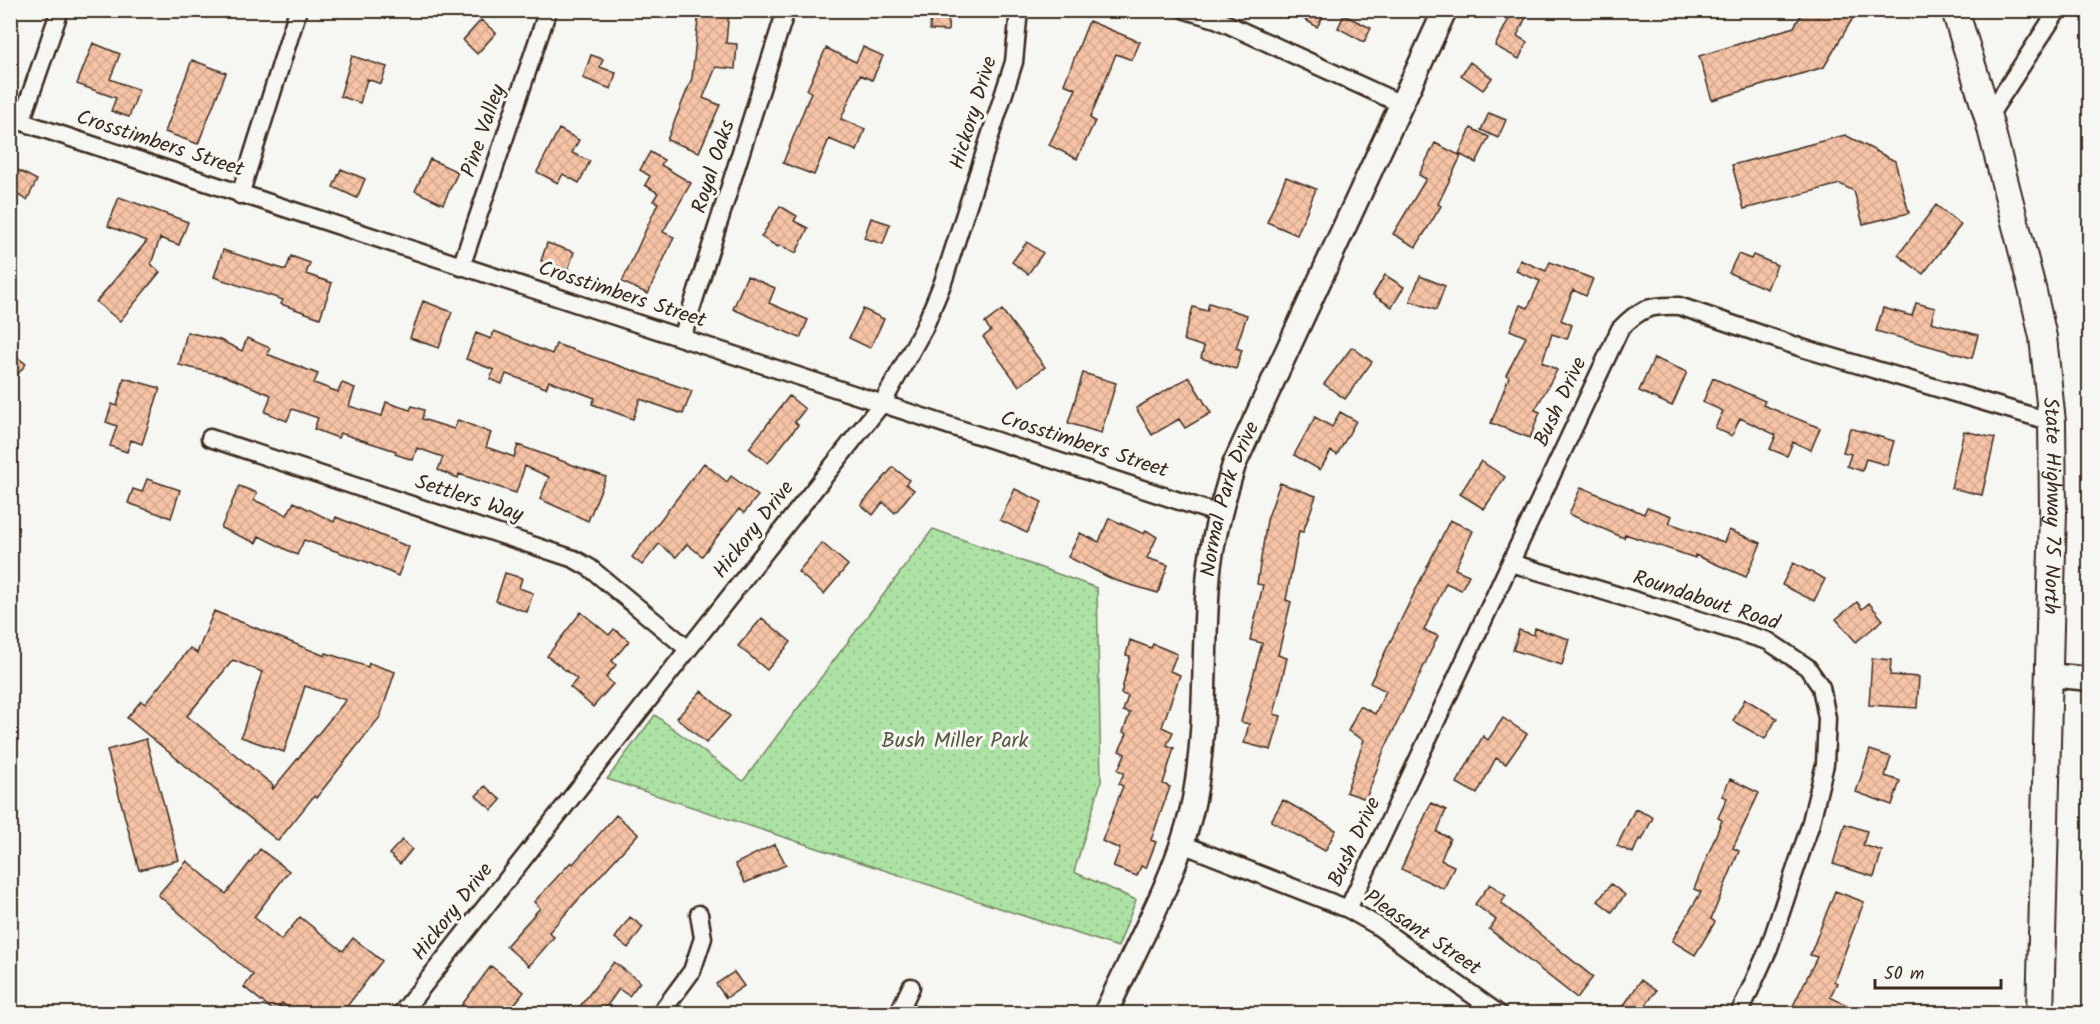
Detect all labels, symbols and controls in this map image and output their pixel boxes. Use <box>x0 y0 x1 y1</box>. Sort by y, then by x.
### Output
street label: Hickory Drive <box>941 52 1007 174</box>
street label: Pine Valley <box>453 80 515 182</box>
street label: Crosstimbers Street <box>72 101 249 187</box>
street label: Royal Oaks <box>683 116 745 218</box>
street label: Crosstimbers Street <box>534 252 711 338</box>
street label: Bush Drive <box>1526 351 1596 452</box>
street label: State Highway 75 North <box>2033 396 2070 615</box>
street label: Crosstimbers Street <box>996 402 1173 488</box>
street label: Normal Park Drive <box>1192 415 1269 578</box>
street label: Settlers Way <box>411 466 527 532</box>
street label: Hickory Drive <box>705 473 803 586</box>
street label: Roundabout Road <box>1628 562 1784 640</box>
park label: Bush Miller Park <box>882 725 1029 758</box>
street label: Bush Drive <box>1320 791 1390 892</box>
street label: Hickory Drive <box>404 855 502 968</box>
street label: Pleasant Street <box>1357 881 1488 985</box>
scale bar <box>1875 952 2001 990</box>
text: 50 m <box>1884 960 1924 989</box>

